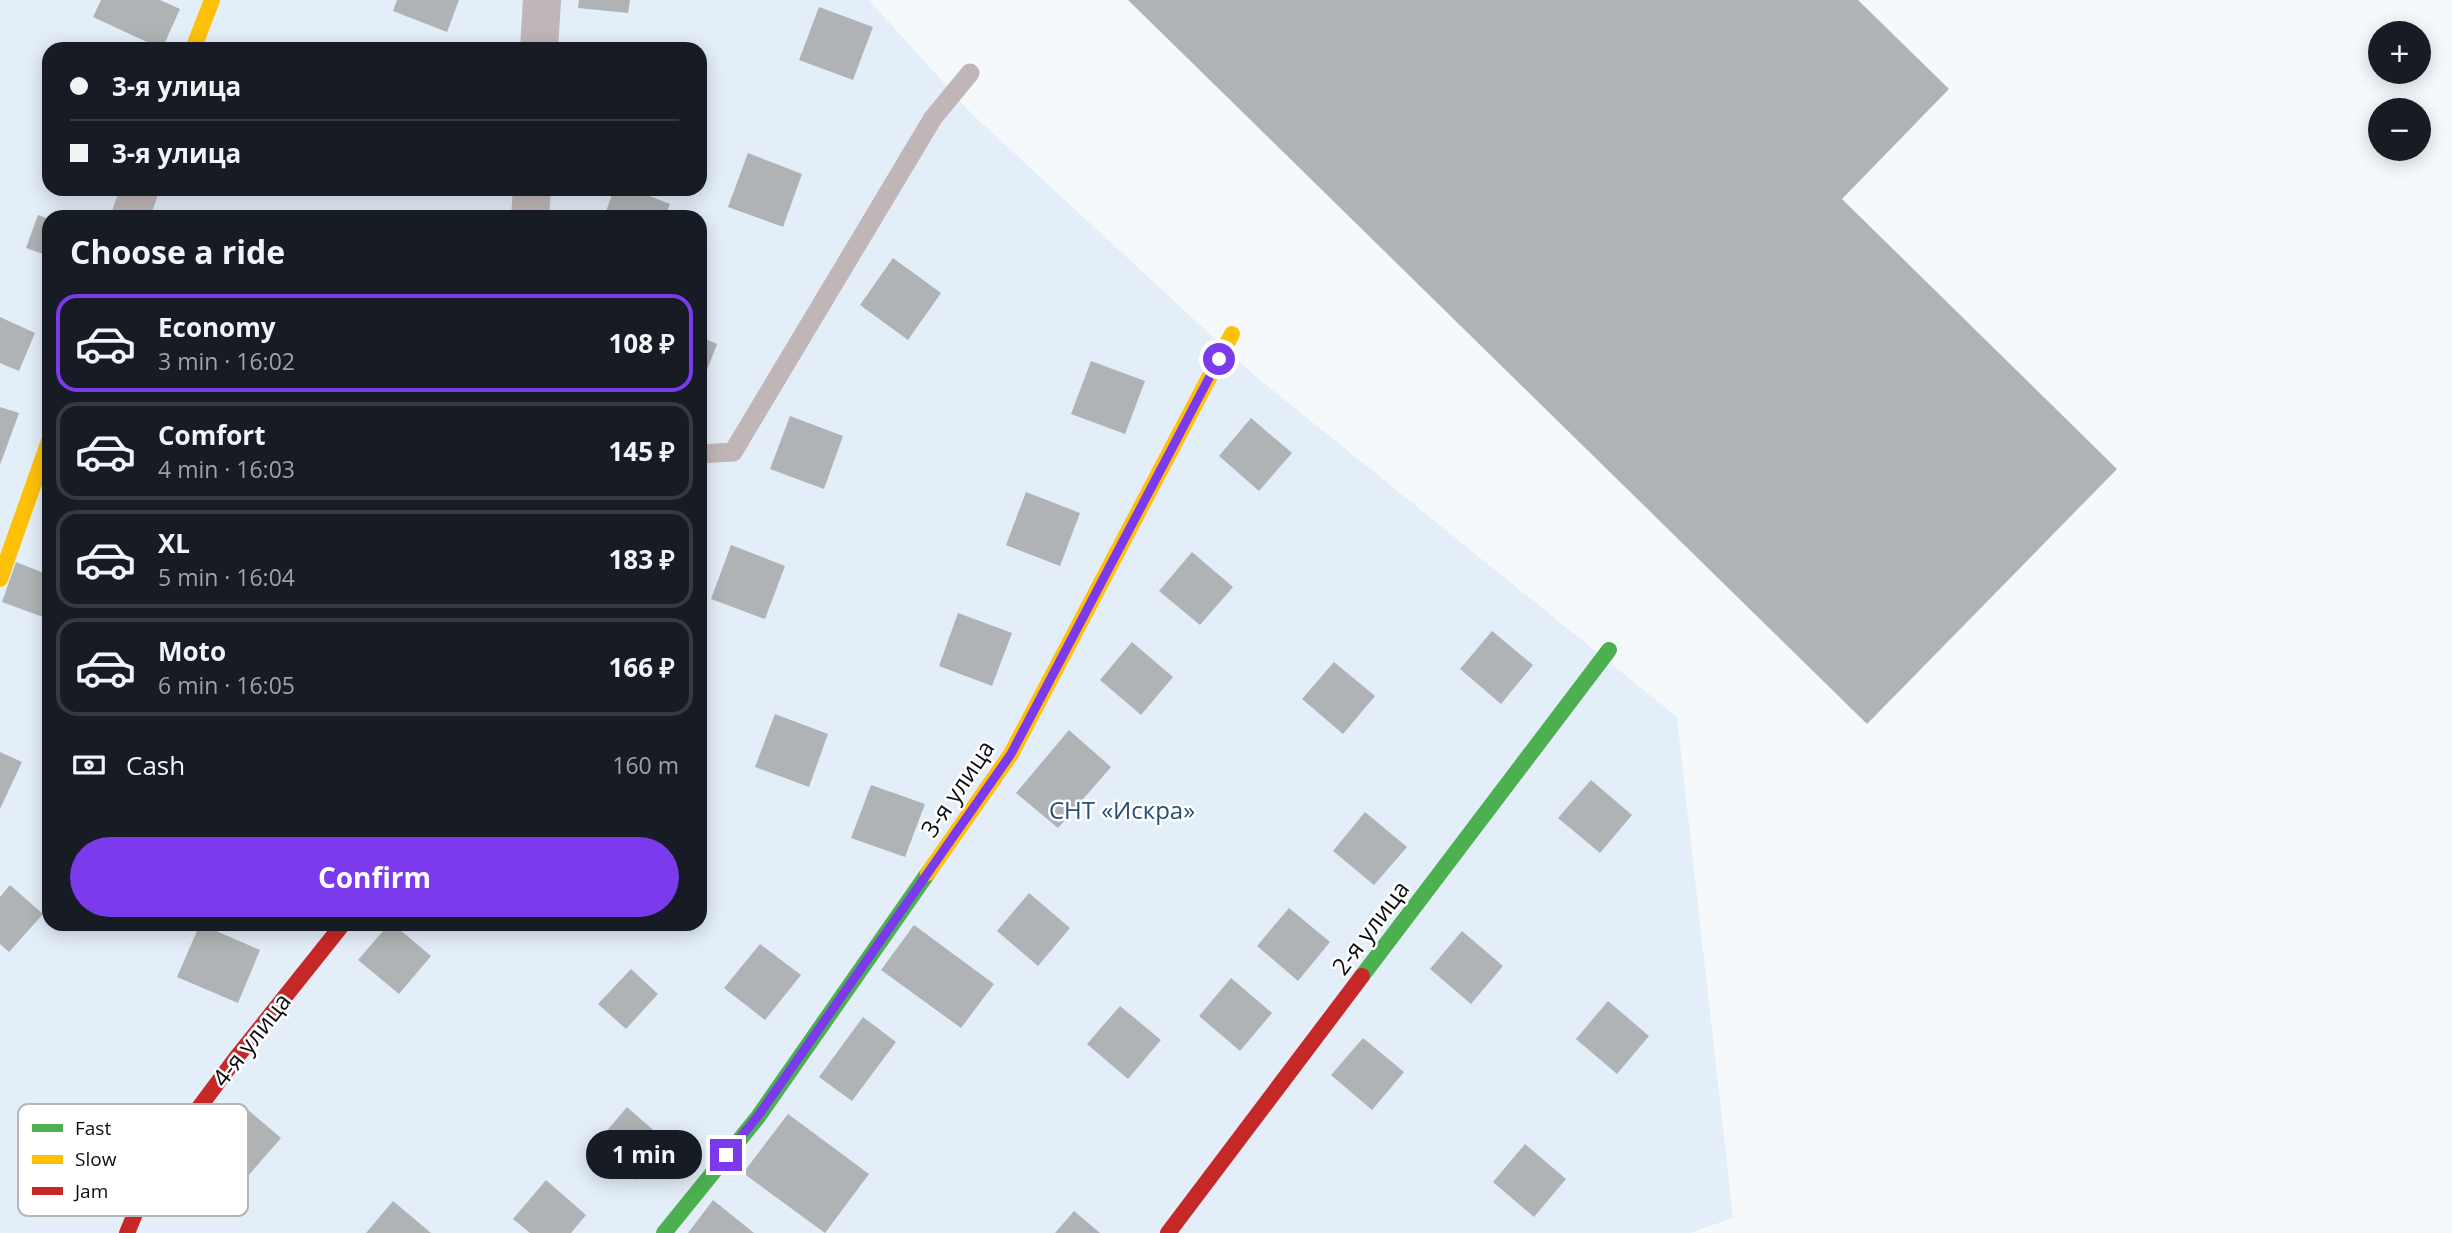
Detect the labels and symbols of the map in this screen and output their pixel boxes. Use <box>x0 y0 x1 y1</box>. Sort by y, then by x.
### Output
route start <box>1203 343 1235 375</box>
street label: 3-я улица <box>912 733 1001 843</box>
park label: СНТ «Искра» <box>1049 793 1195 826</box>
street label: 2-я улица <box>1323 873 1416 981</box>
street label: 4-я улица <box>204 985 298 1093</box>
legend <box>18 1104 248 1216</box>
text: Fast <box>75 1115 111 1141</box>
callout: 1 min <box>586 1130 702 1180</box>
route end <box>710 1139 742 1171</box>
text: Slow <box>75 1146 117 1172</box>
text: Jam <box>73 1178 108 1204</box>

